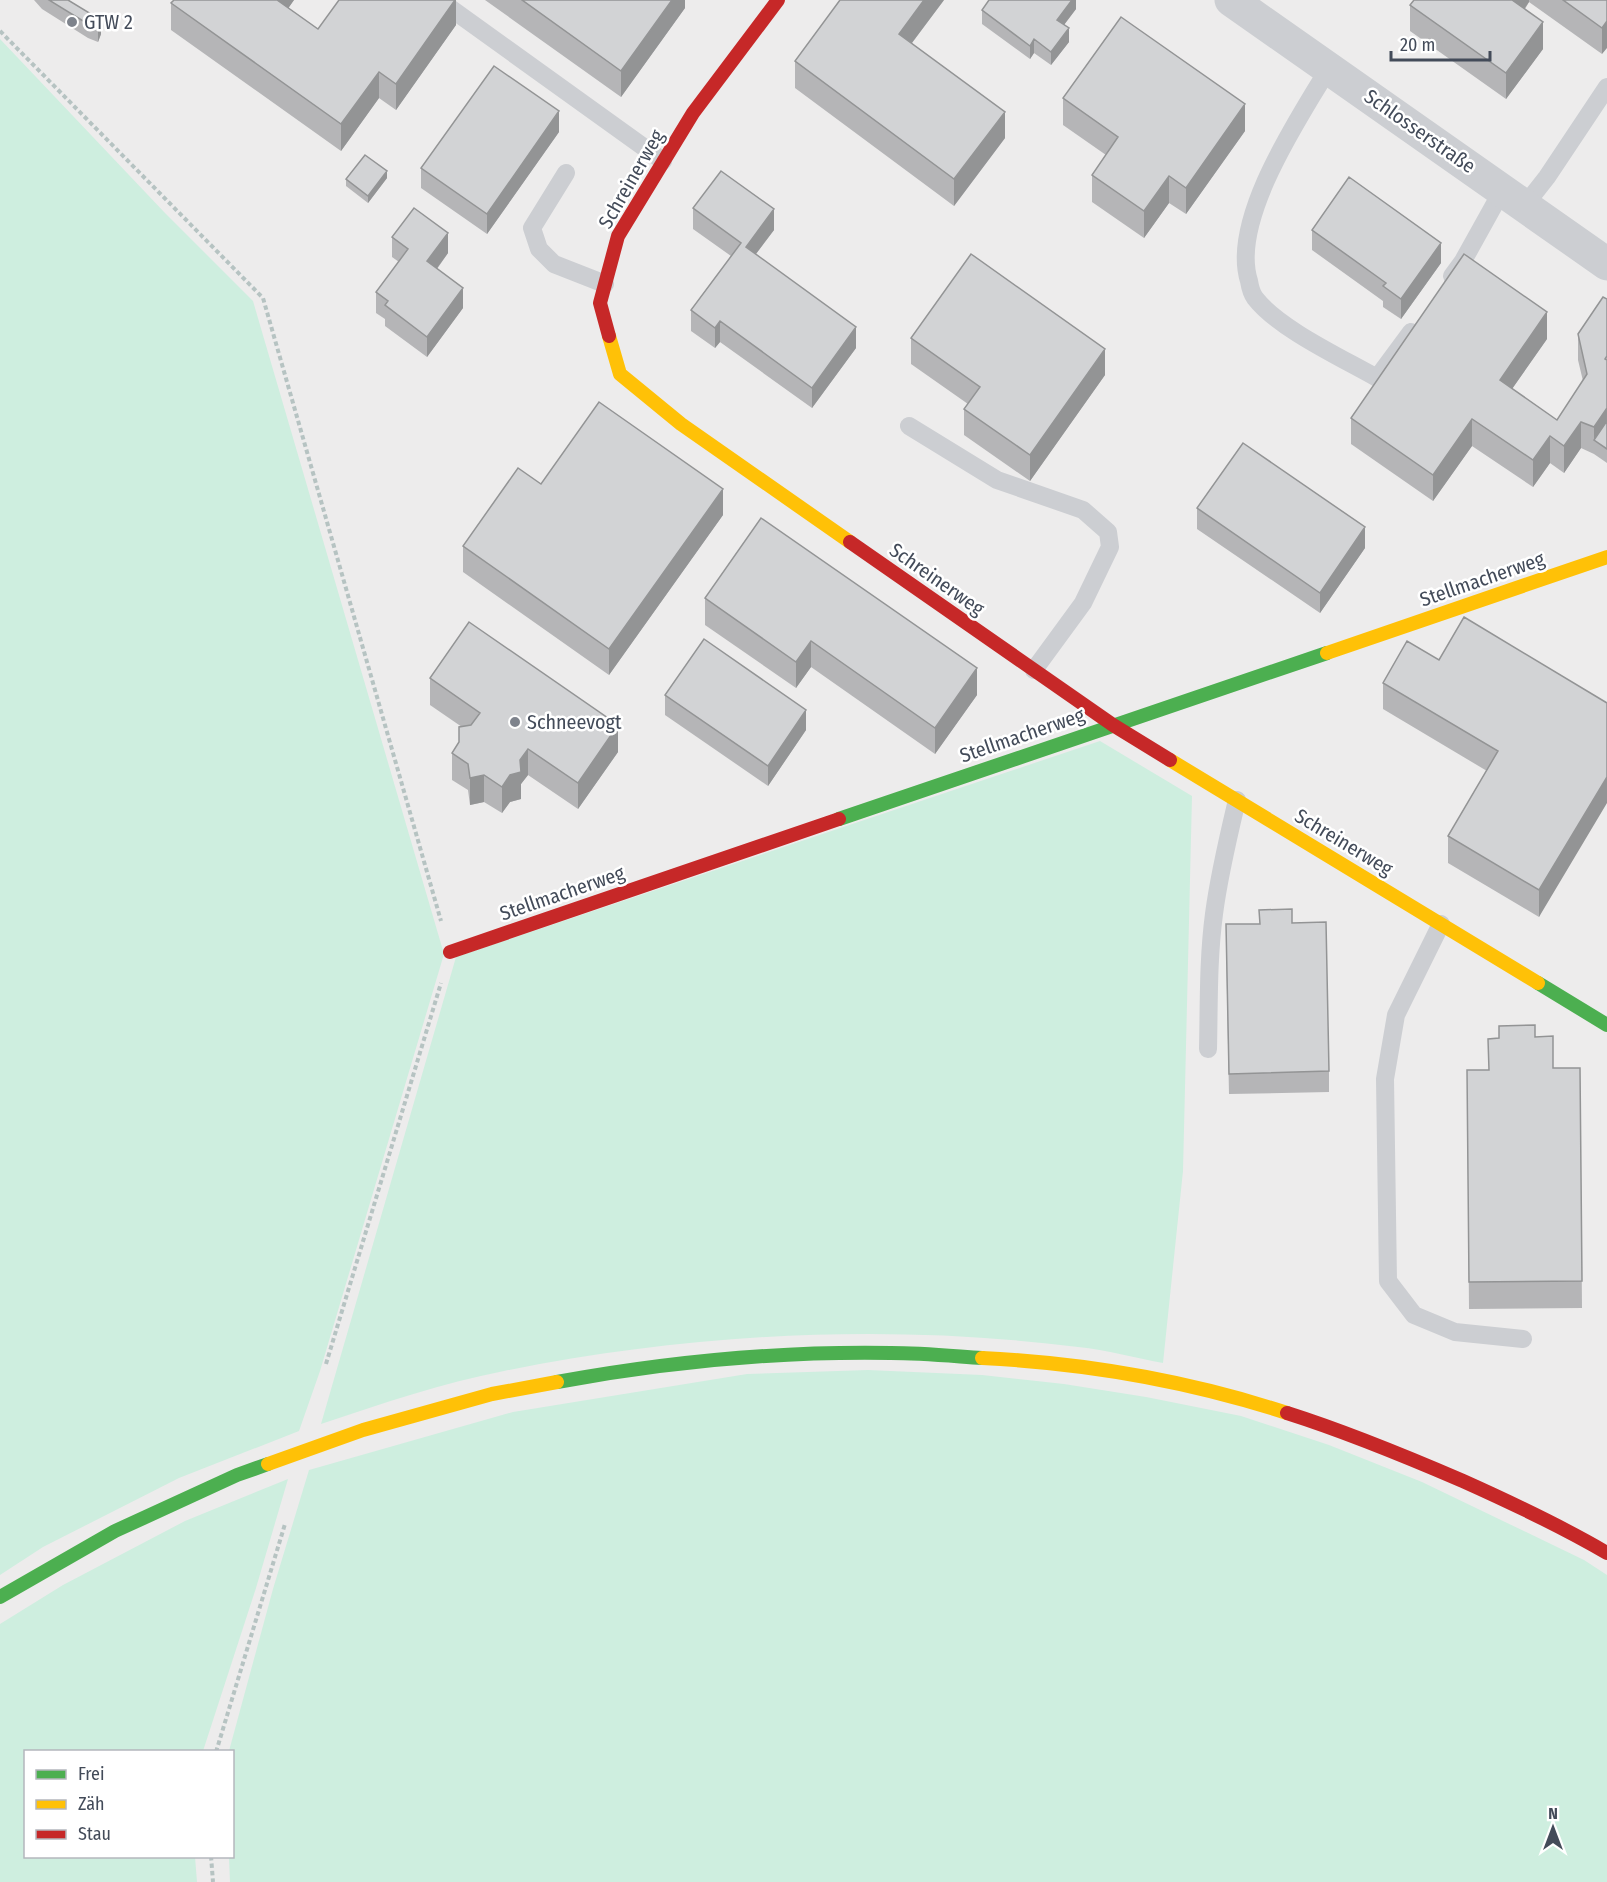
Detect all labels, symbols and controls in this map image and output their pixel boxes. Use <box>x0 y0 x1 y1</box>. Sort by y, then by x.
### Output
place label: GTW 2 <box>84 10 133 34</box>
marker: GTW 2 <box>65 15 79 29</box>
scale bar <box>1391 24 1490 62</box>
text: 20 m <box>1400 34 1435 56</box>
street label: Schlosserstraße <box>1360 84 1480 178</box>
street label: Schreinerweg <box>593 125 669 233</box>
street label: Schreinerweg <box>885 538 989 621</box>
street label: Stellmacherweg <box>1417 546 1548 612</box>
street label: Stellmacherweg <box>957 702 1088 768</box>
place label: Schneevogt <box>527 710 622 734</box>
marker: Schneevogt <box>508 715 522 729</box>
street label: Schreinerweg <box>1291 803 1398 881</box>
street label: Stellmacherweg <box>497 860 628 926</box>
legend <box>24 1750 234 1858</box>
text: Frei <box>78 1763 104 1785</box>
text: Zäh <box>78 1793 105 1815</box>
north arrow <box>1523 1798 1583 1858</box>
text: N <box>1548 1804 1558 1823</box>
text: Stau <box>78 1823 111 1845</box>

